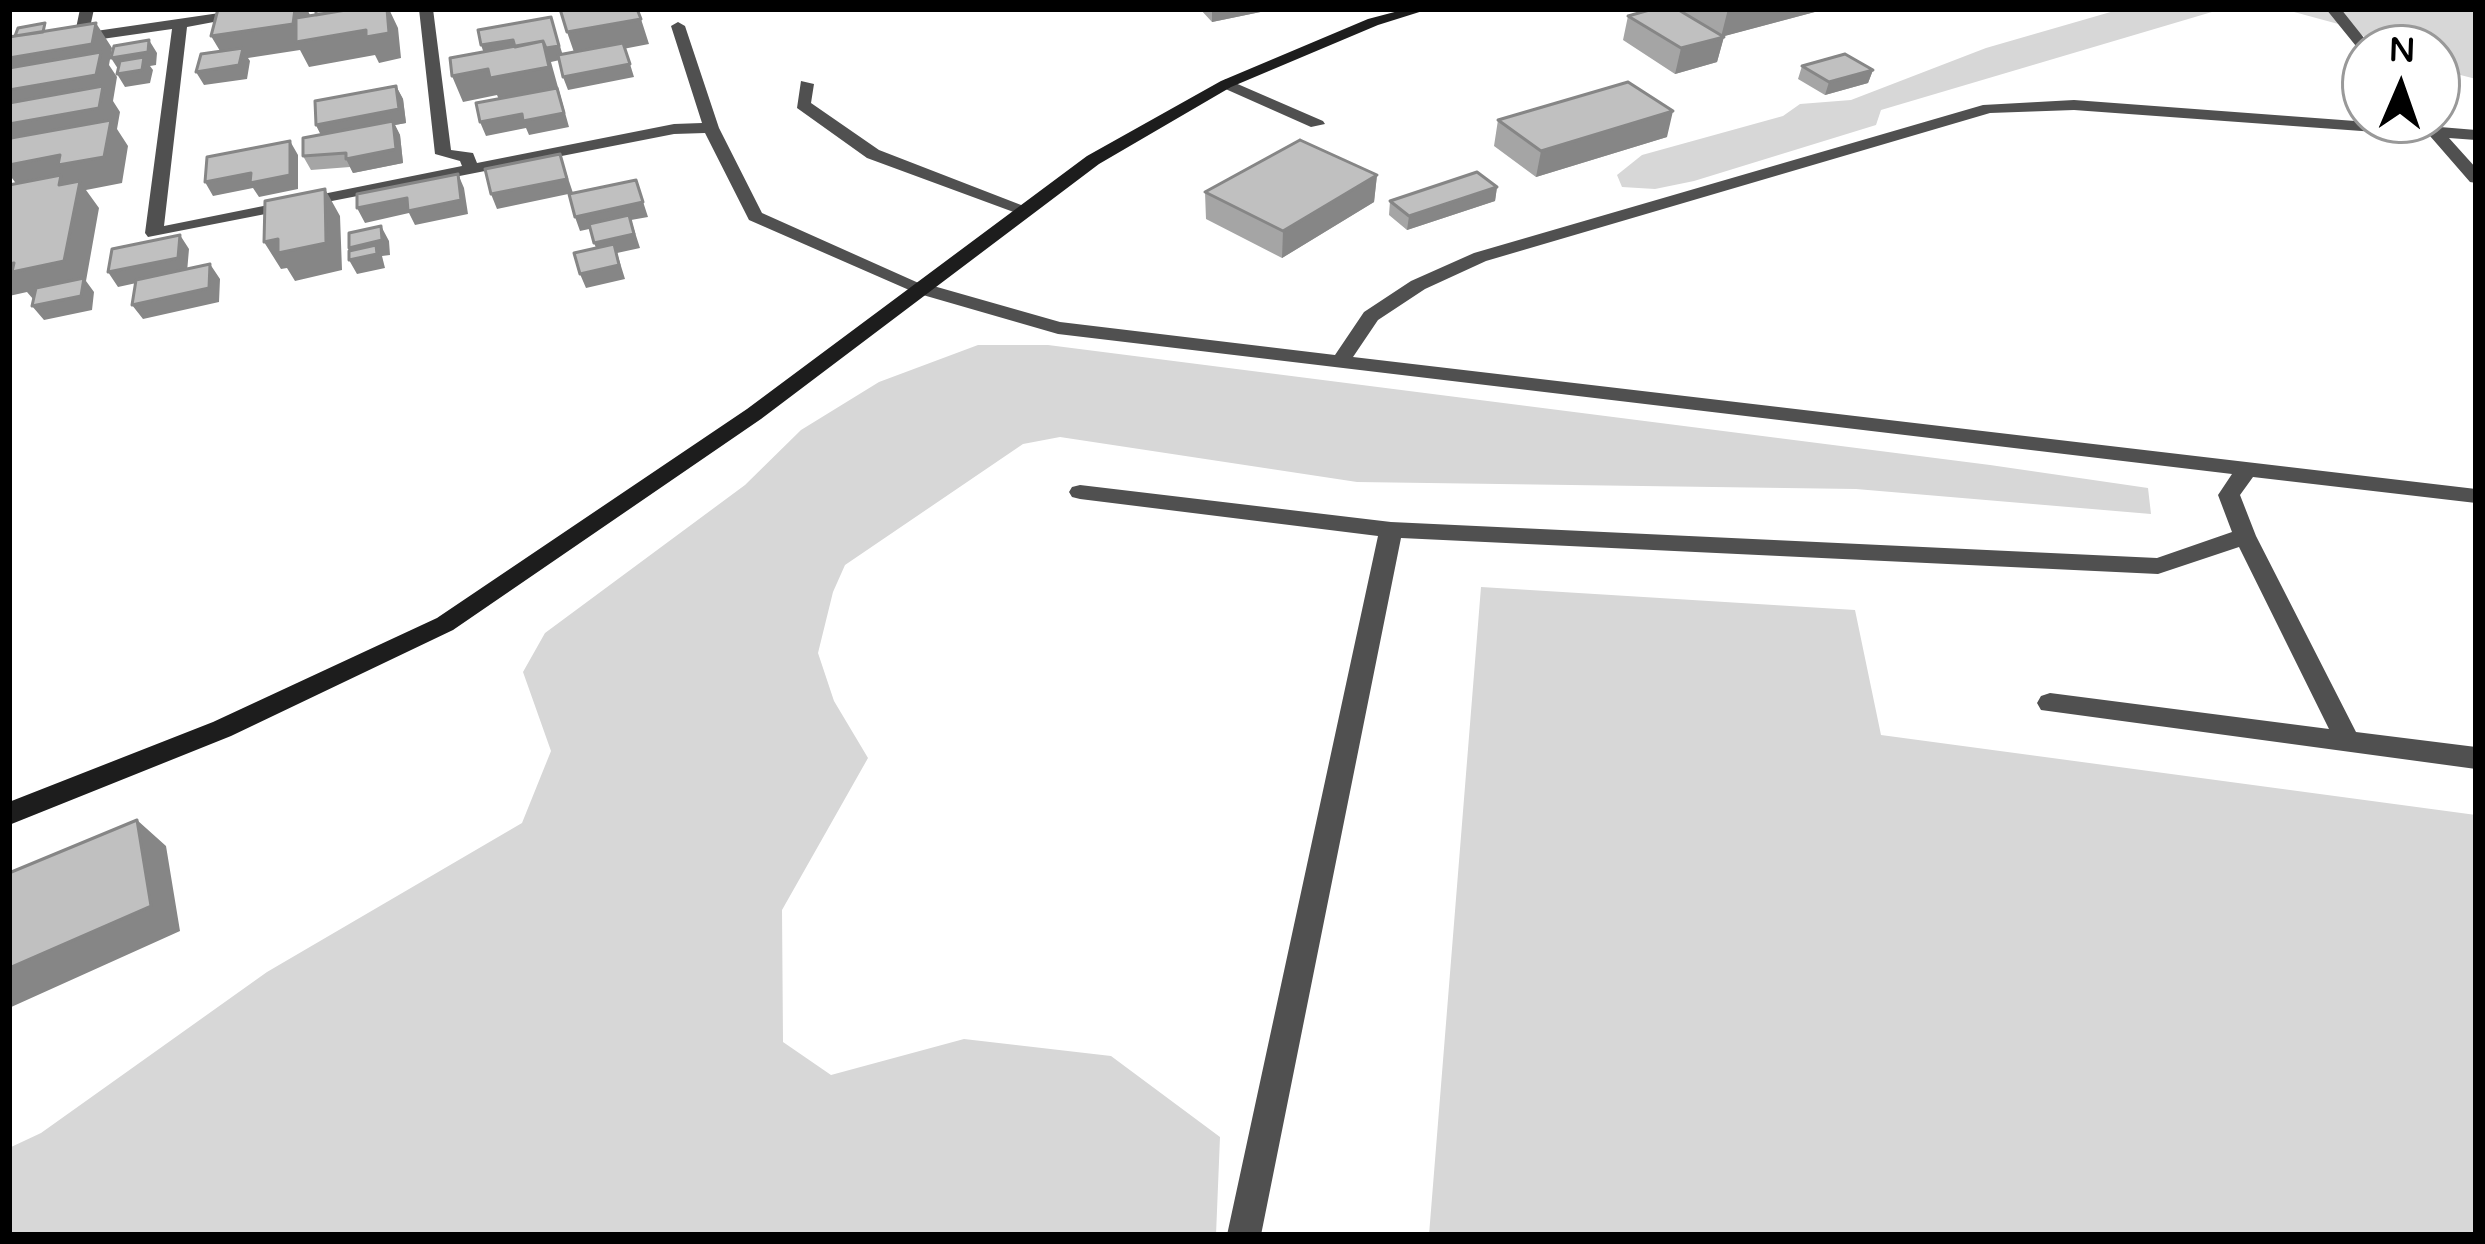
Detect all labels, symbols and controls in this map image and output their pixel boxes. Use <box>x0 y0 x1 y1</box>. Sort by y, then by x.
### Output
north arrow <box>2341 24 2461 144</box>
text: N <box>2388 31 2416 70</box>

